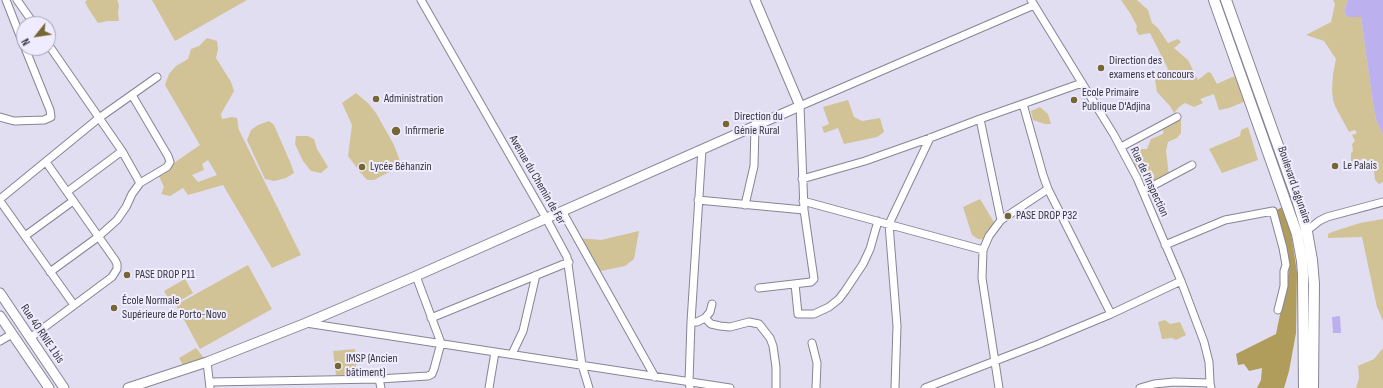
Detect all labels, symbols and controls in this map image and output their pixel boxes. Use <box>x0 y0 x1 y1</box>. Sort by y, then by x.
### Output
north arrow <box>16 16 56 56</box>
text: N <box>19 36 33 48</box>
place label: Direction des examens et concours <box>1109 54 1194 82</box>
marker: Direction des examens et concours <box>1096 63 1106 73</box>
place label: Ecole Primaire Publique D'Adjina <box>1082 86 1150 114</box>
place label: Administration <box>384 92 443 106</box>
marker: Administration <box>371 94 381 104</box>
marker: Ecole Primaire Publique D'Adjina <box>1069 95 1079 105</box>
place label: Direction du Génie Rural <box>734 110 783 138</box>
marker: Direction du Génie Rural <box>721 119 731 129</box>
place label: Infirmerie <box>405 124 444 138</box>
marker: Infirmerie <box>390 125 402 137</box>
street label: Avenue du Chemin de Fer <box>506 133 568 227</box>
street label: Rue de l'Inspection <box>1127 145 1171 219</box>
street label: Boulevard Lagunaire <box>1274 145 1314 225</box>
place label: Le Palais <box>1343 159 1377 173</box>
place label: Lycée Béhanzin <box>370 160 432 174</box>
marker: Le Palais <box>1330 161 1340 171</box>
marker: Lycée Béhanzin <box>357 162 367 172</box>
place label: PASE DROP P32 <box>1016 209 1077 223</box>
marker: PASE DROP P32 <box>1003 211 1013 221</box>
place label: PASE DROP P11 <box>135 268 195 282</box>
marker: PASE DROP P11 <box>122 270 132 280</box>
place label: École Normale Supérieure de Porto-Novo <box>122 294 226 322</box>
street label: Rue 40 RNIE 1 bis <box>17 302 67 366</box>
marker: École Normale Supérieure de Porto-Novo <box>109 303 119 313</box>
place label: IMSP (Ancien bâtiment) <box>346 352 398 380</box>
marker: IMSP (Ancien bâtiment) <box>333 361 343 371</box>

